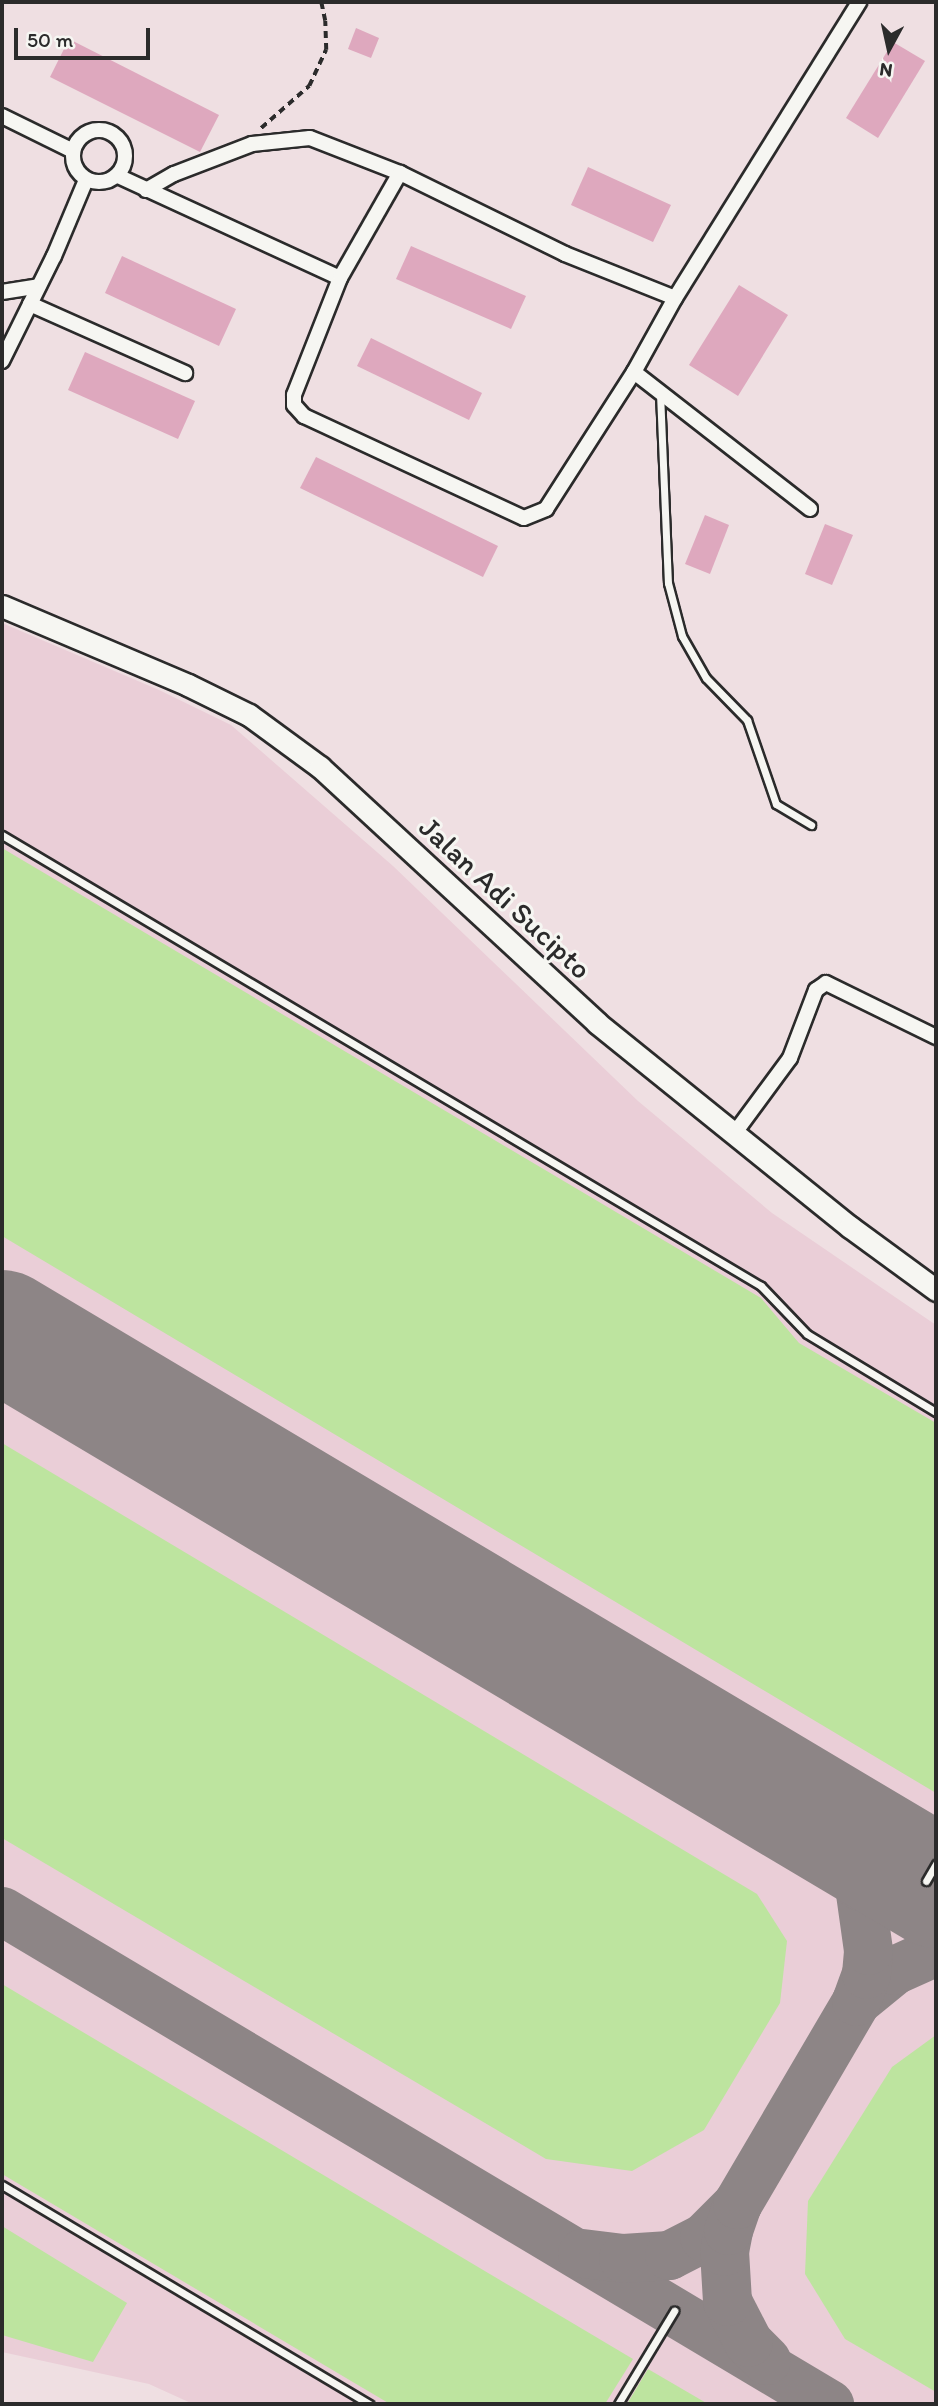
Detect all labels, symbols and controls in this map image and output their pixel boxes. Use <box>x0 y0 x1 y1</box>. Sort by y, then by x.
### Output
scale bar <box>18 14 154 58</box>
north arrow <box>854 14 924 84</box>
text: 50 m <box>27 27 73 52</box>
text: N <box>878 58 894 83</box>
street label: Jalan Adi Sucipto <box>411 809 599 987</box>

